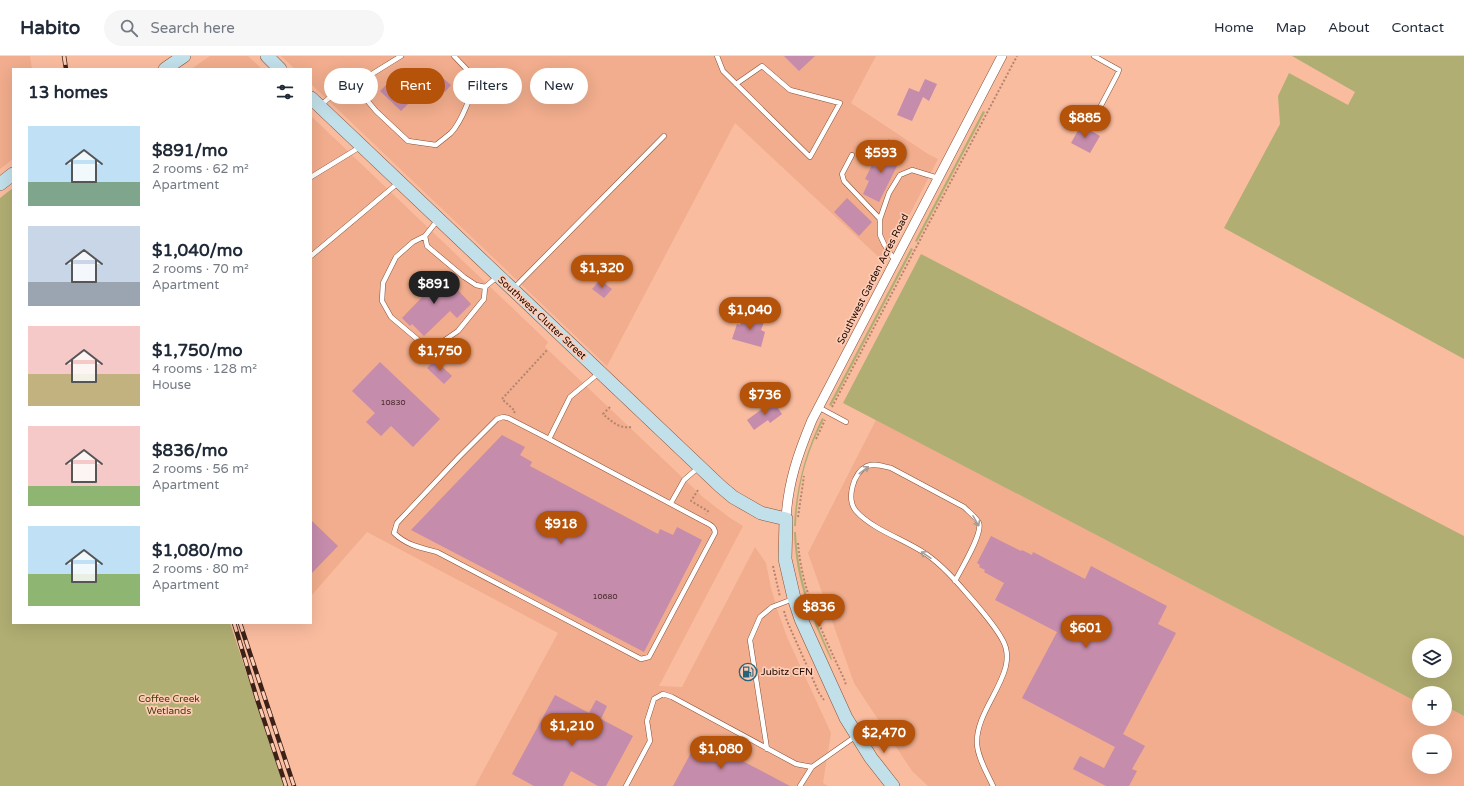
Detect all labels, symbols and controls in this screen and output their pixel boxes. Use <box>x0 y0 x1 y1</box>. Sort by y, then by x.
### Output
search box <box>104 10 384 46</box>
text: Habito <box>20 17 80 39</box>
icon: search <box>118 17 140 39</box>
text: Search here <box>150 19 235 37</box>
text: Home <box>1214 19 1254 36</box>
text: Map <box>1276 19 1306 36</box>
text: About <box>1328 19 1370 36</box>
text: Contact <box>1392 19 1444 36</box>
chip: Buy <box>324 68 378 104</box>
chip: Rent <box>386 68 445 104</box>
chip: Filters <box>453 68 522 104</box>
chip: New <box>530 68 588 104</box>
icon: filters <box>274 81 296 103</box>
text: 13 homes <box>28 82 108 103</box>
pin: $885 <box>1061 105 1109 139</box>
text: $885 <box>1069 110 1101 126</box>
text: $891/mo <box>152 140 228 161</box>
pin: $593 <box>857 140 905 174</box>
icon: home <box>60 142 108 190</box>
text: $593 <box>865 145 897 161</box>
text: 2 rooms · 62 m² <box>152 161 249 177</box>
text: Apartment <box>152 177 219 193</box>
street label: Southwest Garden Acres Road <box>835 212 911 346</box>
text: $1,040/mo <box>152 240 243 261</box>
icon: home <box>60 242 108 290</box>
pin: $1,320 <box>569 255 635 289</box>
text: $1,320 <box>580 260 624 276</box>
text: 2 rooms · 70 m² <box>152 261 249 277</box>
pin: $891 <box>410 271 458 305</box>
street label: Southwest Clutter Street <box>495 274 589 362</box>
text: $891 <box>418 276 450 292</box>
text: Apartment <box>152 277 219 293</box>
pin: $1,040 <box>717 297 783 331</box>
text: $1,040 <box>728 302 772 318</box>
pin: $1,750 <box>407 338 473 372</box>
text: $1,750/mo <box>152 340 243 361</box>
icon: home <box>60 342 108 390</box>
text: $1,750 <box>418 343 462 359</box>
text: 4 rooms · 128 m² <box>152 361 257 377</box>
text: House <box>152 377 191 393</box>
pin: $736 <box>741 382 789 416</box>
text: $736 <box>749 387 781 403</box>
house number: 10830 <box>380 398 406 407</box>
text: $836/mo <box>152 440 228 461</box>
icon: home <box>60 442 108 490</box>
text: 2 rooms · 56 m² <box>152 461 249 477</box>
one-way arrow <box>859 466 870 474</box>
text: Apartment <box>152 477 219 493</box>
pin: $918 <box>537 511 585 545</box>
one-way arrow <box>972 514 980 526</box>
text: $918 <box>545 516 577 532</box>
text: $1,080/mo <box>152 540 243 561</box>
icon: home <box>60 542 108 590</box>
one-way arrow <box>921 551 932 559</box>
text: 2 rooms · 80 m² <box>152 561 249 577</box>
text: Apartment <box>152 577 219 593</box>
house number: 10680 <box>592 592 618 601</box>
pin: $836 <box>795 594 843 628</box>
text: $836 <box>803 599 835 615</box>
pin: $601 <box>1062 615 1110 649</box>
text: $601 <box>1070 620 1102 636</box>
map controls <box>1412 638 1452 774</box>
button: layers <box>1412 638 1452 678</box>
fuel station icon: Jubitz CFN <box>738 662 758 682</box>
place label: Jubitz CFN <box>761 666 813 678</box>
button: + <box>1412 686 1452 726</box>
park label: Coffee Creek Wetlands <box>138 693 200 717</box>
pin: $1,210 <box>539 713 605 747</box>
text: $1,210 <box>550 718 594 734</box>
pin: $2,470 <box>851 720 917 754</box>
text: $2,470 <box>862 725 906 741</box>
button: − <box>1412 734 1452 774</box>
pin: $1,080 <box>688 736 754 770</box>
text: $1,080 <box>699 741 743 757</box>

